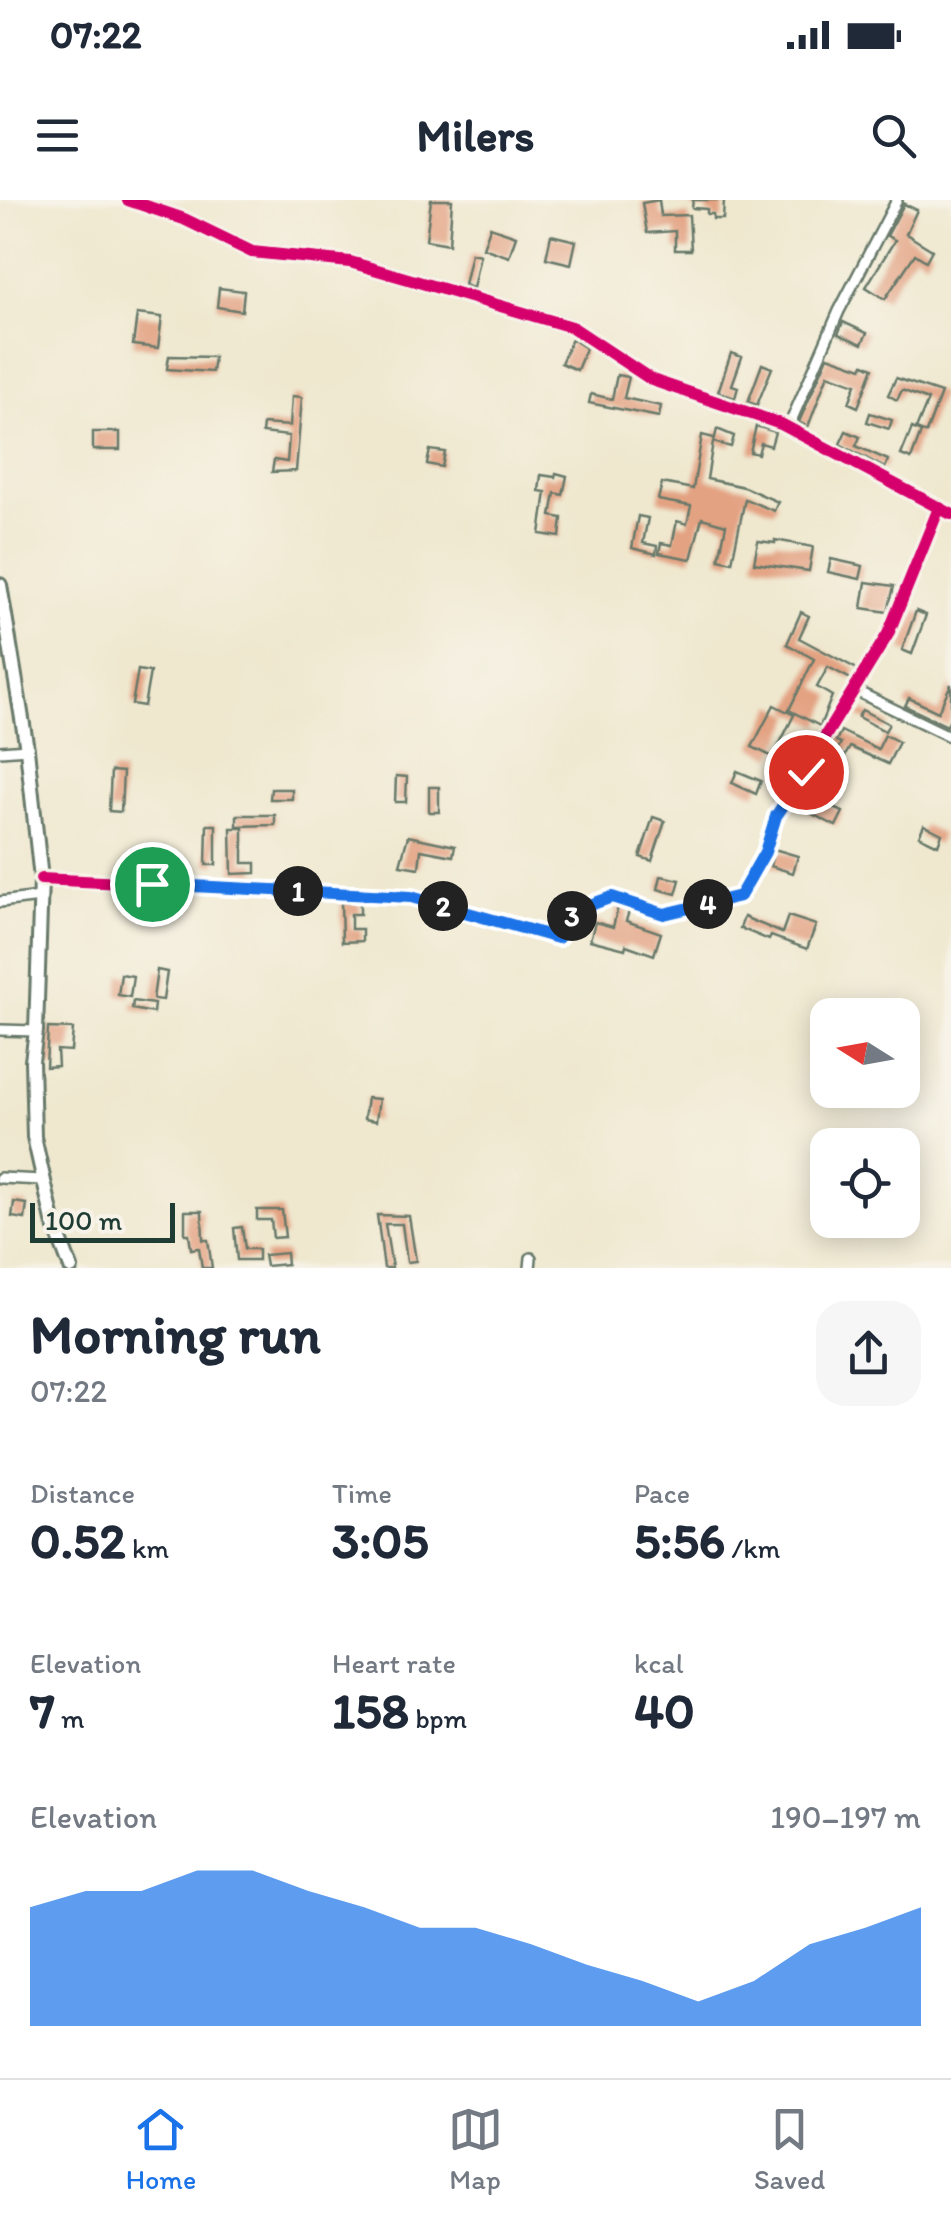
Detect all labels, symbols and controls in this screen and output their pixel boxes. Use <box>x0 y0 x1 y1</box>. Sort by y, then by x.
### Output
text: 07:22 <box>50 12 142 58</box>
icon: menu <box>30 108 85 163</box>
text: Milers <box>416 108 535 162</box>
icon: search <box>866 108 921 163</box>
pin <box>764 730 849 815</box>
icon: check <box>779 745 834 800</box>
pin <box>110 842 195 927</box>
icon: arrive <box>125 857 180 912</box>
pin: 1 <box>273 866 323 916</box>
text: 1 <box>292 874 305 908</box>
pin: 4 <box>683 879 733 929</box>
pin: 2 <box>418 881 468 931</box>
text: 4 <box>700 887 716 921</box>
text: 2 <box>436 889 450 923</box>
pin: 3 <box>547 891 597 941</box>
text: 3 <box>564 899 580 933</box>
north arrow <box>810 998 920 1108</box>
map controls <box>810 998 920 1238</box>
button: locate <box>810 1128 920 1238</box>
scale bar <box>30 1198 175 1242</box>
text: 100 m <box>45 1203 122 1237</box>
text: Morning run <box>30 1301 321 1367</box>
button: share <box>816 1301 921 1406</box>
text: 07:22 <box>30 1372 107 1410</box>
text: Distance <box>30 1476 135 1510</box>
text: Time <box>332 1476 392 1510</box>
text: Pace <box>634 1476 690 1510</box>
text: 0.52 <box>30 1510 126 1571</box>
text: 3:05 <box>332 1510 429 1571</box>
text: 5:56 <box>634 1510 725 1571</box>
text: km <box>126 1531 169 1565</box>
text: /km <box>725 1531 780 1565</box>
text: Elevation <box>30 1646 141 1680</box>
text: Heart rate <box>332 1646 456 1680</box>
text: kcal <box>634 1646 684 1680</box>
text: 7 <box>30 1680 55 1741</box>
text: 158 <box>332 1680 409 1741</box>
text: 40 <box>634 1680 695 1741</box>
text: m <box>55 1701 85 1735</box>
text: bpm <box>409 1701 467 1735</box>
text: Elevation <box>30 1798 157 1836</box>
text: 190–197 m <box>770 1798 921 1836</box>
tab: Home <box>126 2102 196 2196</box>
tab: Map <box>448 2102 503 2196</box>
tab: Saved <box>754 2102 825 2196</box>

